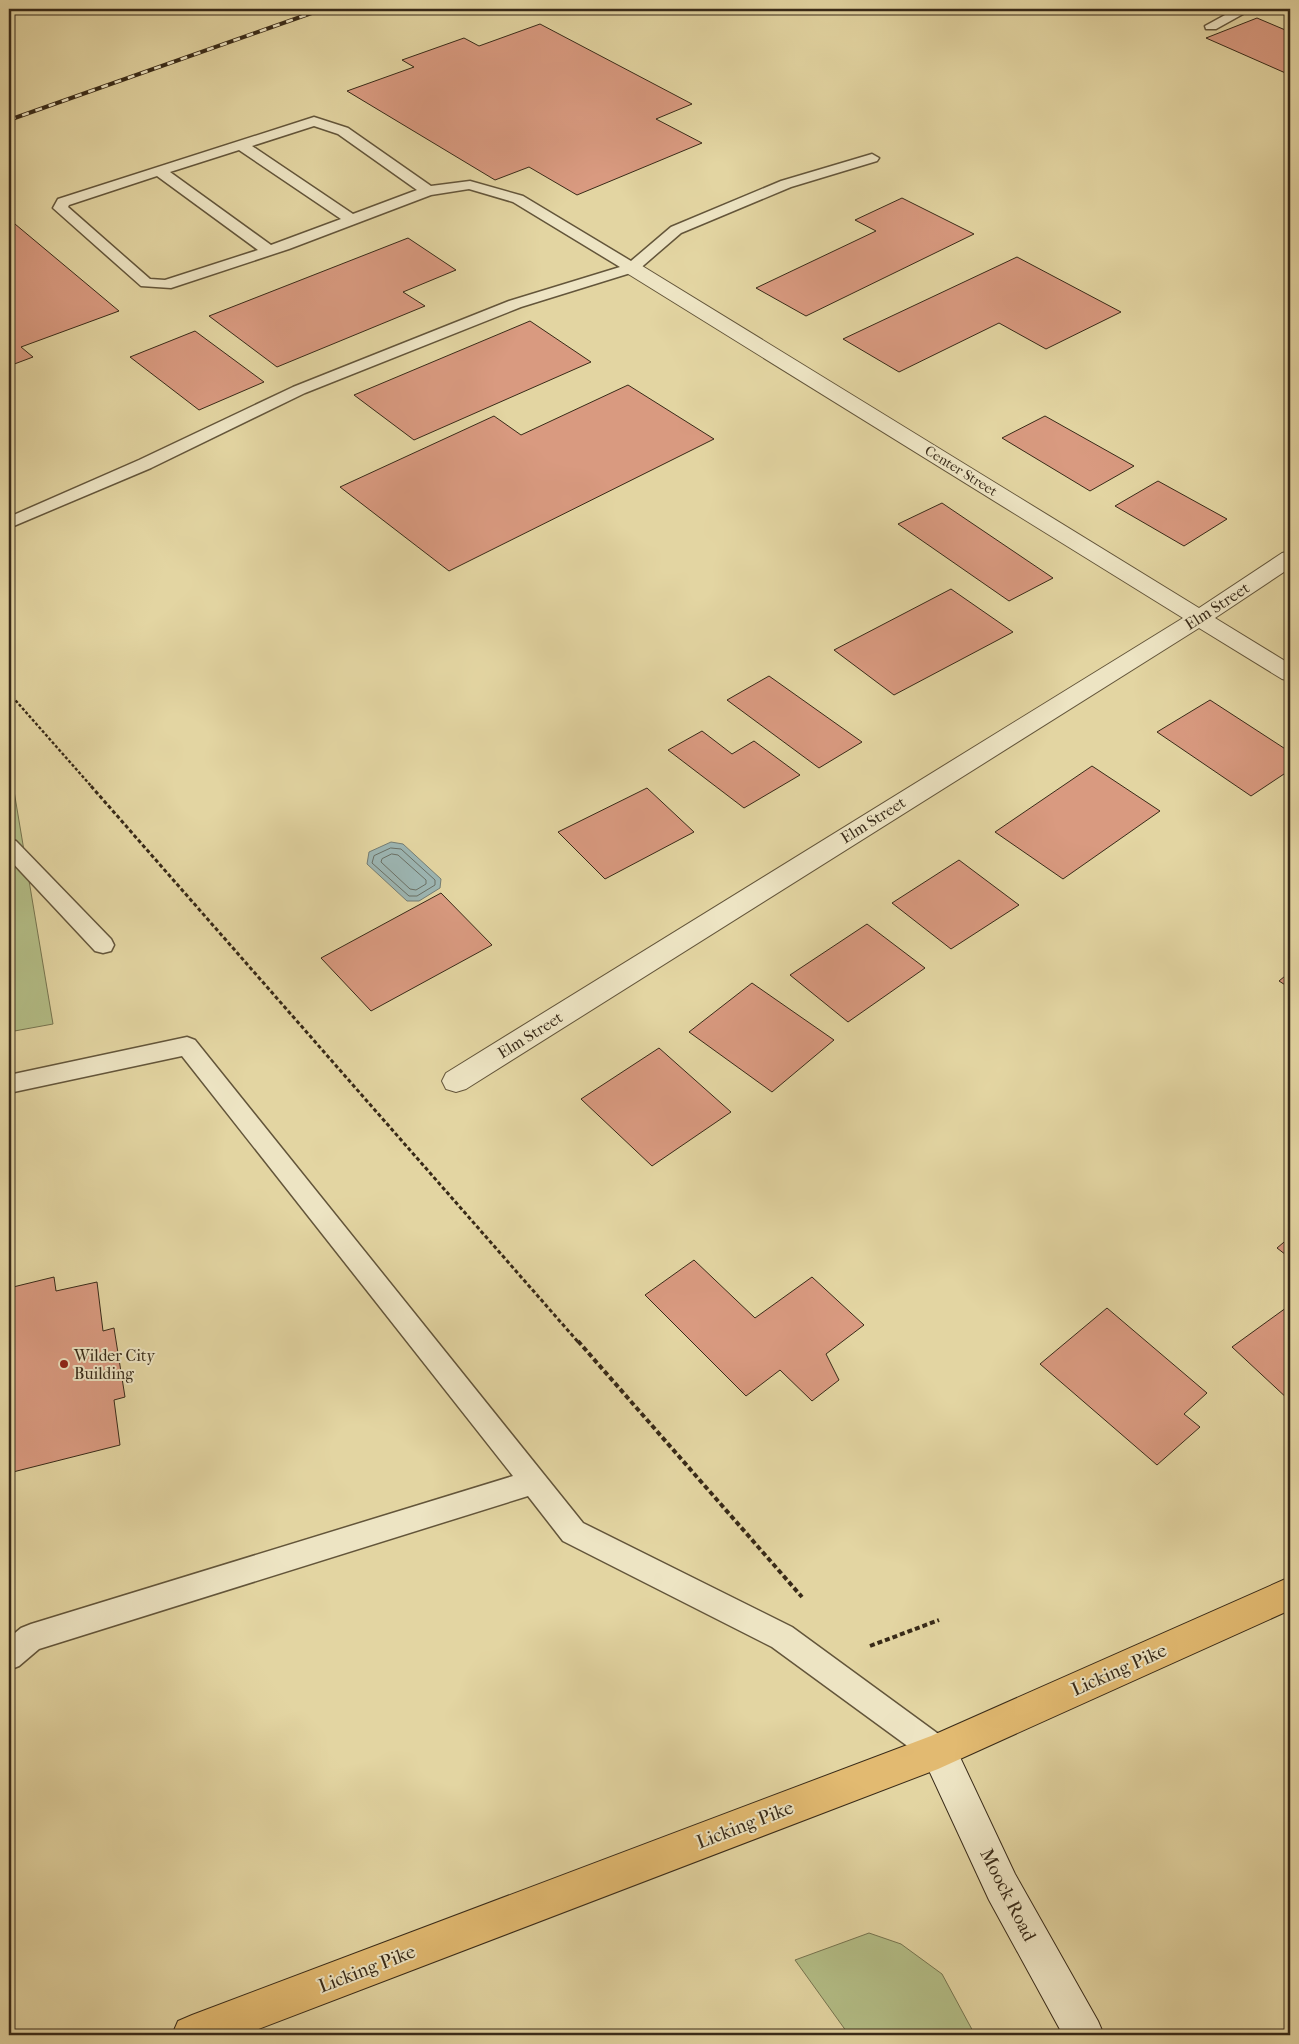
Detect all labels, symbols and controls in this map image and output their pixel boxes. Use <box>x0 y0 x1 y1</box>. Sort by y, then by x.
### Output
street label: Center Street <box>922 442 1000 500</box>
street label: Elm Street <box>1181 578 1253 634</box>
street label: Elm Street <box>837 792 909 847</box>
street label: Elm Street <box>494 1007 566 1062</box>
place label: Wilder City Building <box>73 1346 156 1383</box>
marker: Wilder City Building <box>58 1358 70 1370</box>
street label: Licking Pike <box>1068 1639 1170 1701</box>
street label: Licking Pike <box>694 1796 796 1854</box>
street label: Moock Road <box>975 1845 1041 1946</box>
street label: Licking Pike <box>316 1940 418 1998</box>

